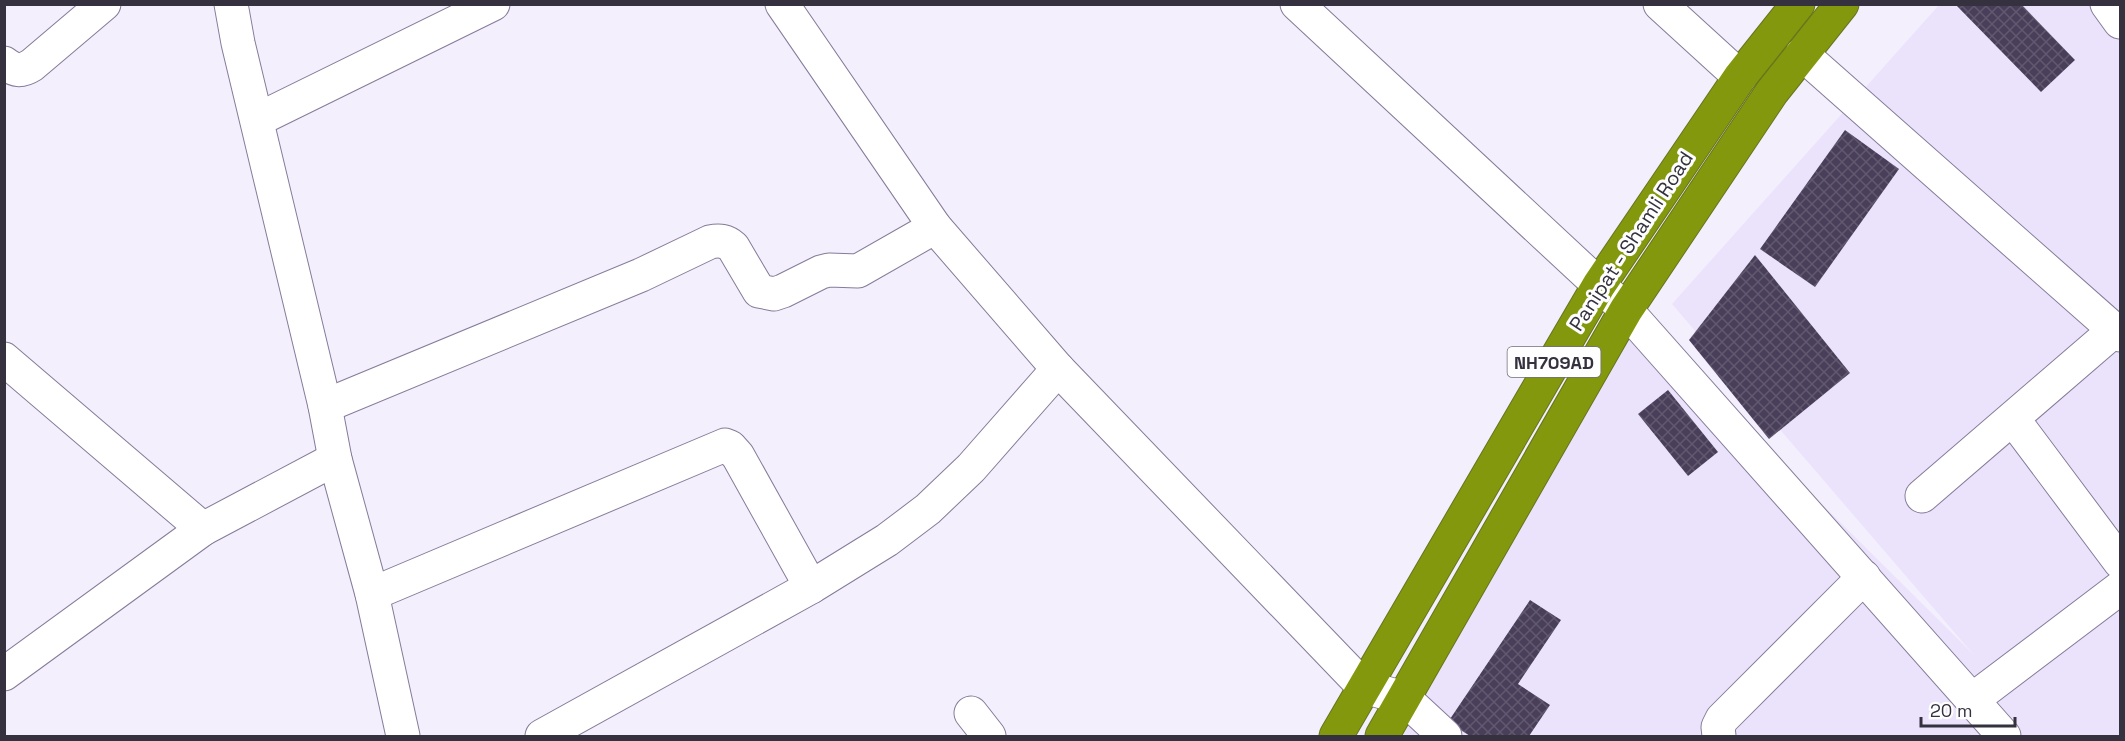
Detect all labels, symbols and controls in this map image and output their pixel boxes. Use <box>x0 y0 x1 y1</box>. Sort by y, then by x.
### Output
street label: Panipat - Shamli Road <box>1563 146 1699 336</box>
road number: NH709AD <box>1508 347 1600 377</box>
scale bar <box>1921 690 2016 728</box>
text: 20 m <box>1930 699 1973 722</box>

